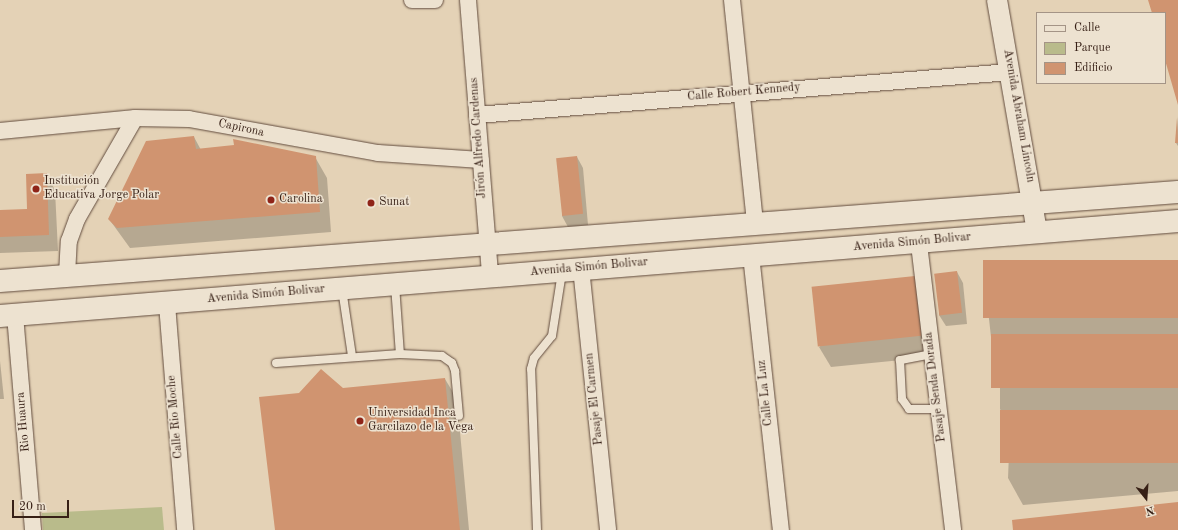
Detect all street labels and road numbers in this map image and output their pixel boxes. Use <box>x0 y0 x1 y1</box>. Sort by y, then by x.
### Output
street label: Avenida Abraham Lincoln <box>999 48 1037 184</box>
street label: Jirón Alfredo Cardenas <box>468 77 490 199</box>
street label: Calle Robert Kennedy <box>687 81 801 105</box>
street label: Capirona <box>217 117 265 141</box>
street label: Avenida Simón Bolivar <box>852 231 972 255</box>
street label: Avenida Simón Bolivar <box>529 256 649 280</box>
street label: Avenida Simón Bolivar <box>206 283 326 307</box>
street label: Pasaje Senda Dorada <box>922 331 950 443</box>
street label: Pasaje El Carmen <box>583 352 607 446</box>
street label: Calle La Luz <box>755 359 777 427</box>
street label: Calle Rio Moche <box>165 375 187 459</box>
street label: Rio Huaura <box>14 391 34 453</box>

